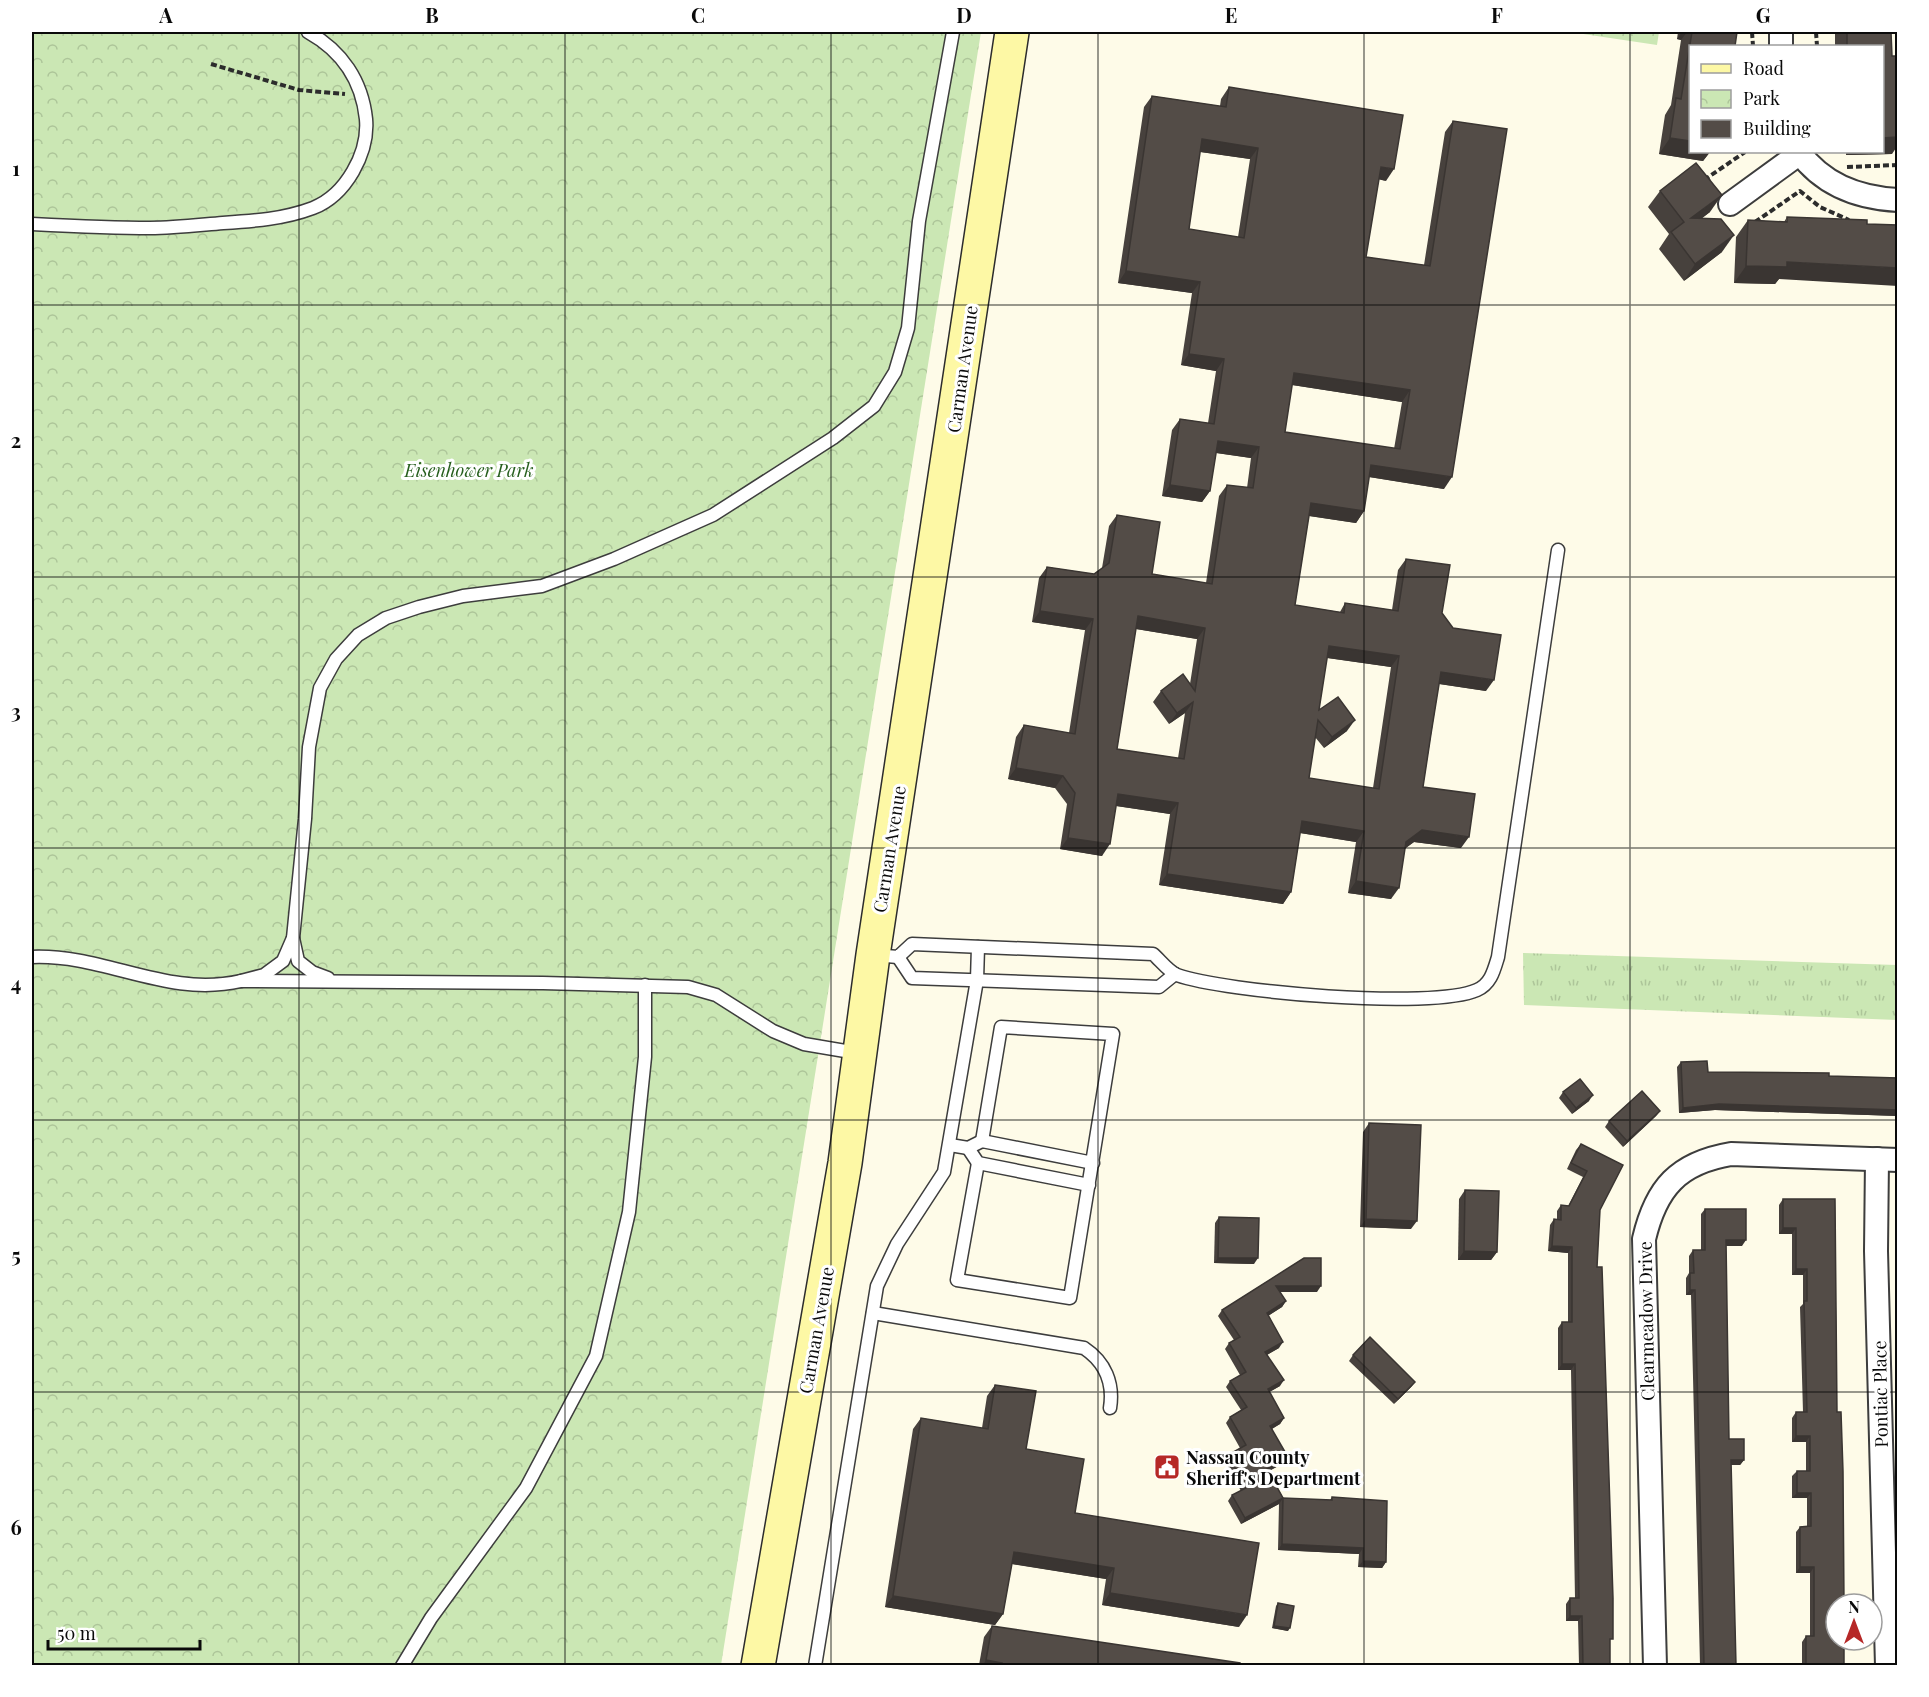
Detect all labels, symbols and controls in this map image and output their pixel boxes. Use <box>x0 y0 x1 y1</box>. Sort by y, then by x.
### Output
text: A <box>158 1 173 28</box>
text: B <box>425 1 439 28</box>
text: C <box>691 1 705 28</box>
text: D <box>956 1 972 28</box>
text: E <box>1225 1 1237 28</box>
text: F <box>1491 1 1503 28</box>
text: G <box>1756 1 1771 28</box>
legend <box>1689 45 1884 153</box>
text: Road <box>1743 56 1784 80</box>
text: Park <box>1743 86 1780 110</box>
text: Building <box>1743 116 1811 140</box>
text: 1 <box>12 154 20 181</box>
street label: Carman Avenue <box>941 304 983 434</box>
text: 2 <box>11 426 21 453</box>
park label: Eisenhower Park <box>404 458 533 482</box>
text: 3 <box>11 697 21 724</box>
street label: Carman Avenue <box>867 784 911 914</box>
text: 4 <box>11 969 21 996</box>
text: 5 <box>11 1241 21 1268</box>
street label: Clearmeadow Drive <box>1633 1241 1659 1401</box>
street label: Carman Avenue <box>793 1265 839 1395</box>
street label: Pontiac Place <box>1867 1340 1893 1448</box>
place label: Nassau County Sheriff's Department <box>1186 1445 1361 1490</box>
public building icon: Nassau County Sheriff's Department <box>1152 1452 1182 1482</box>
text: 6 <box>10 1513 22 1540</box>
north arrow <box>1824 1592 1884 1652</box>
text: N <box>1848 1596 1860 1617</box>
scale bar <box>48 1613 200 1651</box>
text: 50 m <box>57 1621 96 1645</box>

